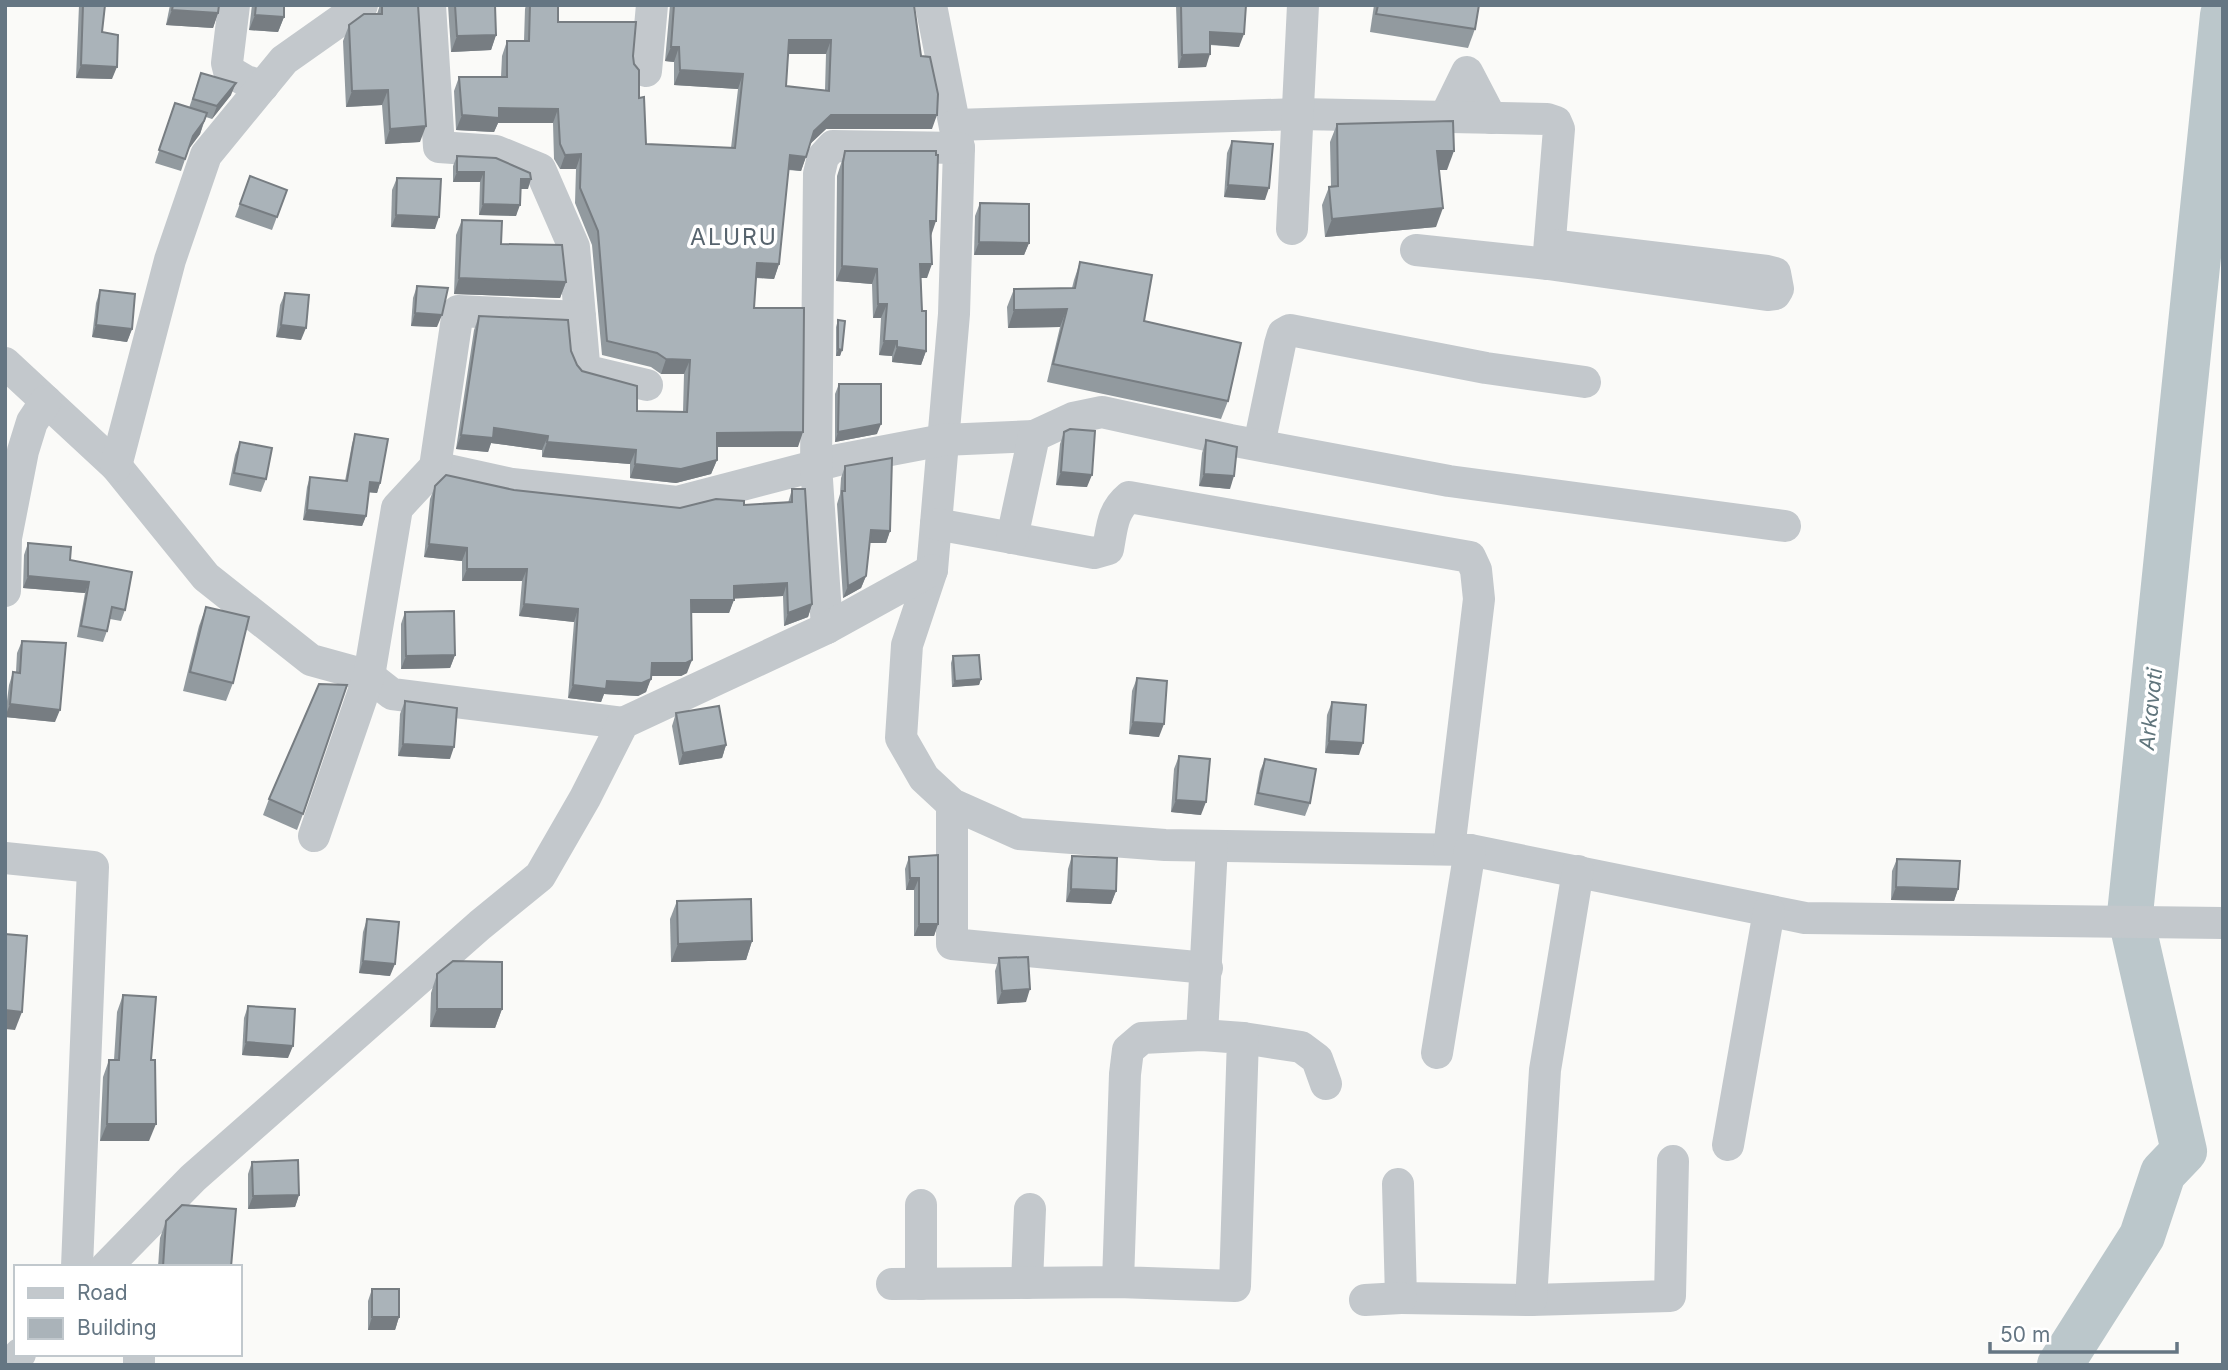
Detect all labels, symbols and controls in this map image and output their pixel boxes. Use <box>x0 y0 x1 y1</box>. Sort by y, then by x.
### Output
district label: ALURU <box>690 223 778 251</box>
water label: Arkavati <box>2134 666 2167 752</box>
legend <box>14 1265 242 1356</box>
text: Road <box>77 1280 128 1305</box>
scale bar <box>1990 1310 2177 1354</box>
text: Building <box>77 1315 157 1340</box>
text: 50 m <box>2000 1322 2050 1347</box>

